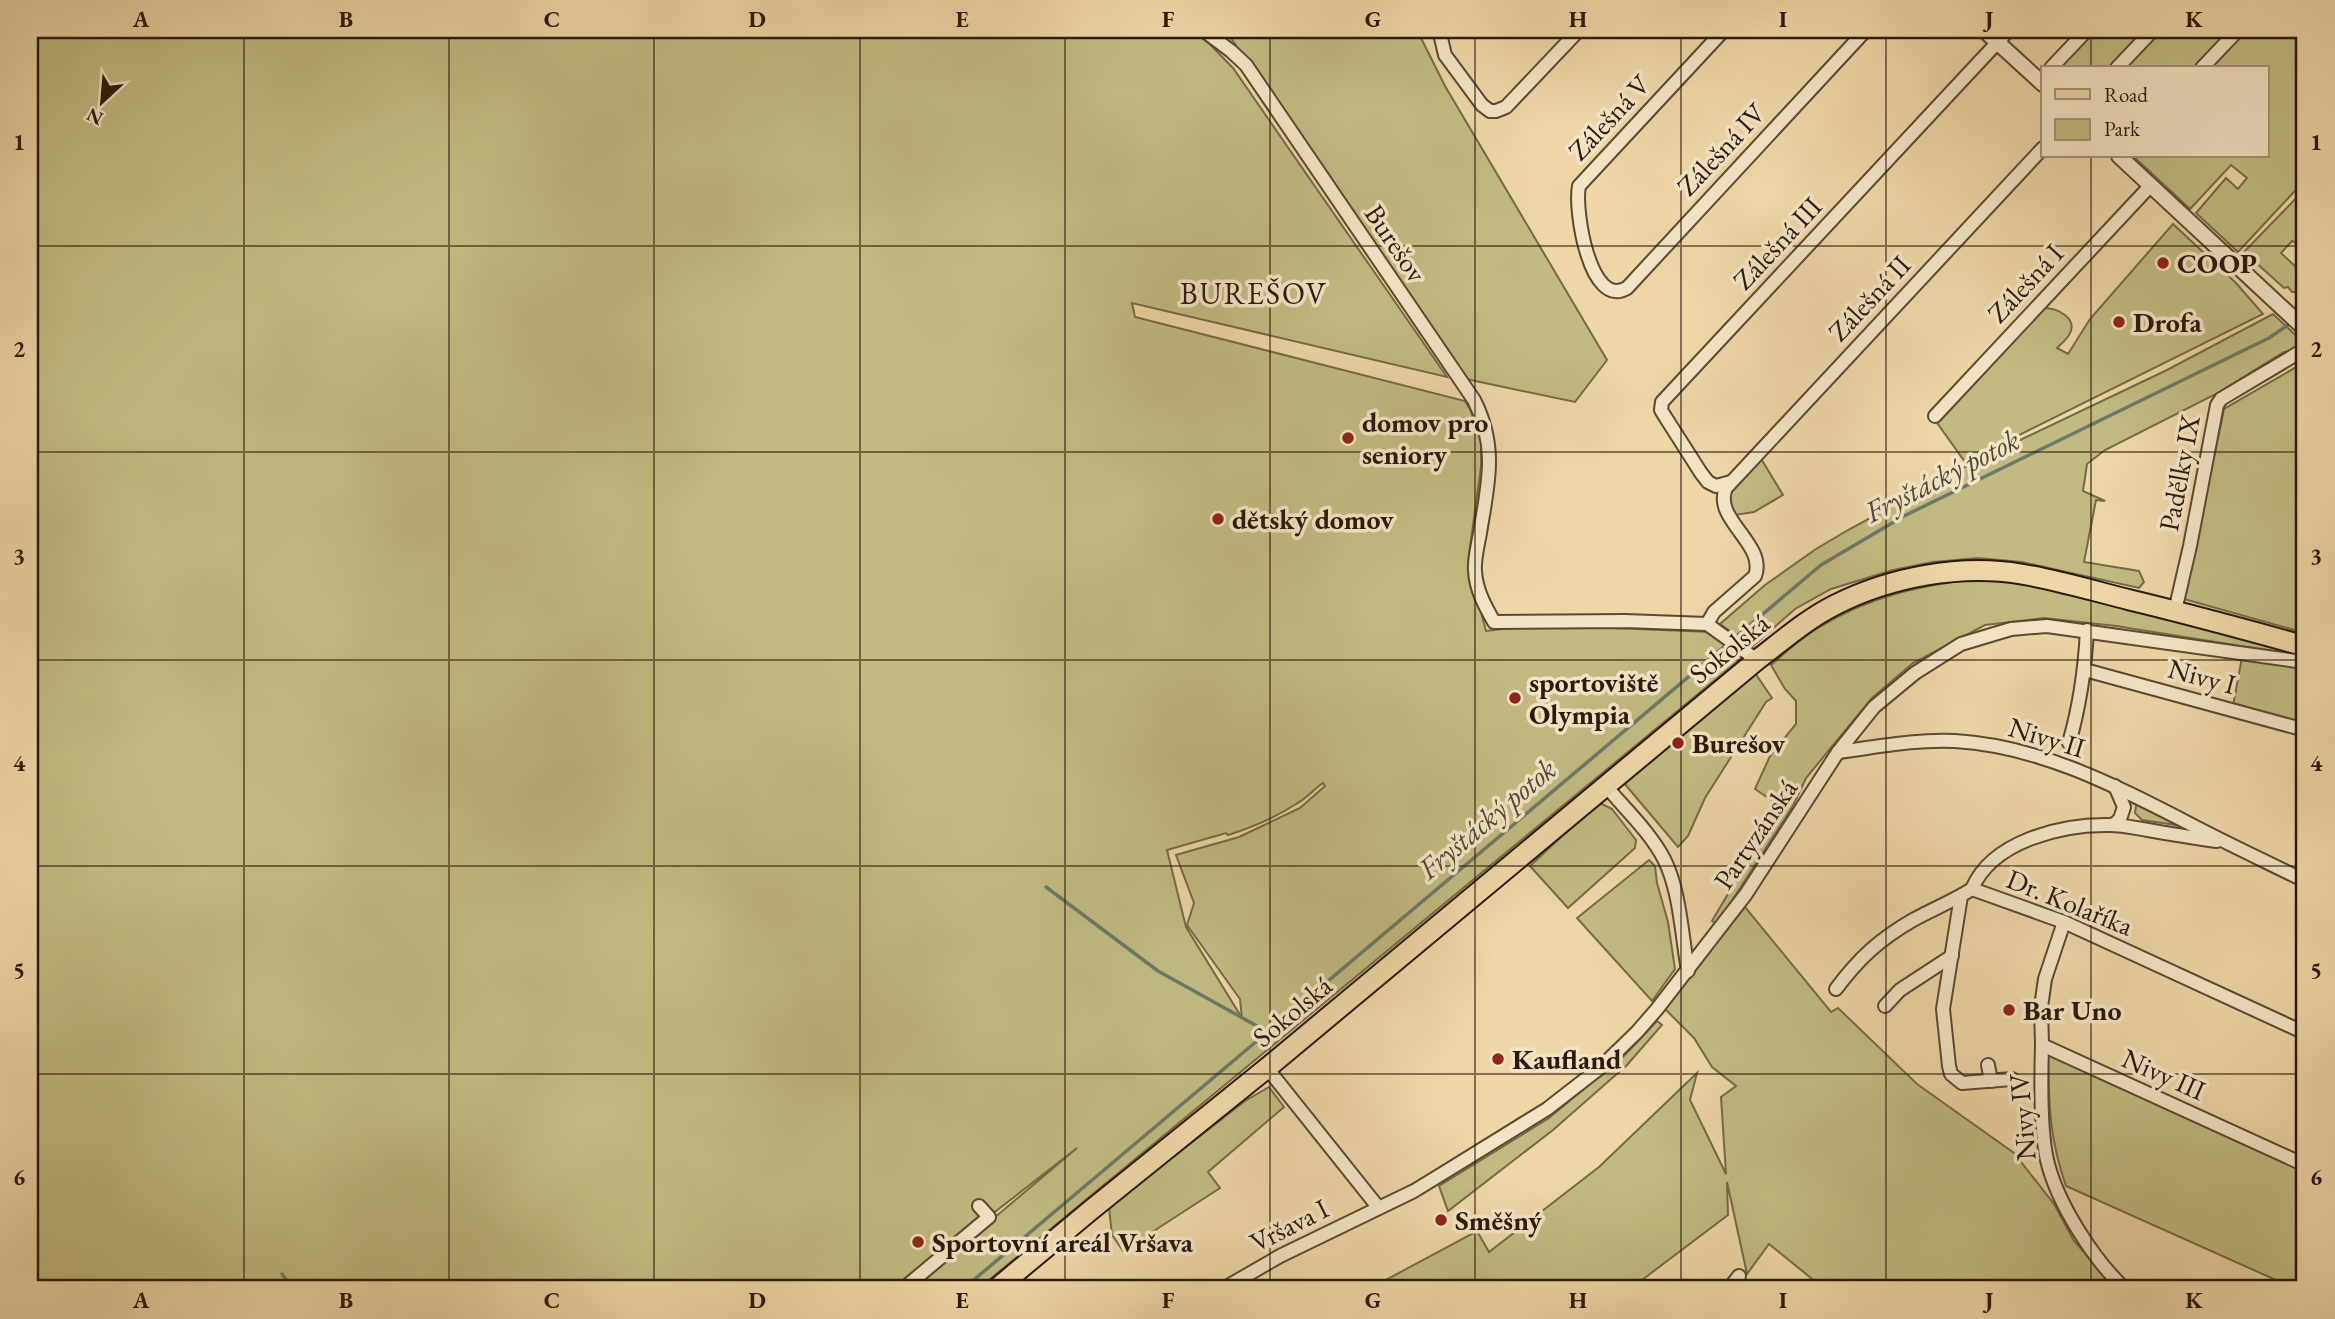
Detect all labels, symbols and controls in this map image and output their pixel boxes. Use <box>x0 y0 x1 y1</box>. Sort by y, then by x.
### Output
text: A <box>132 4 150 34</box>
text: B <box>339 4 353 34</box>
text: C <box>544 4 560 34</box>
text: D <box>748 4 766 34</box>
text: E <box>955 4 969 34</box>
text: F <box>1162 4 1175 34</box>
text: G <box>1365 4 1381 34</box>
text: H <box>1569 4 1587 34</box>
text: I <box>1779 4 1787 34</box>
text: J <box>1983 4 1994 34</box>
text: K <box>2185 4 2203 34</box>
north arrow <box>66 66 136 136</box>
street label: Zálešná V <box>1560 66 1658 168</box>
legend <box>2041 66 2268 158</box>
text: Road <box>2104 81 2148 108</box>
street label: Zálešná IV <box>1669 95 1773 203</box>
text: N <box>82 102 107 131</box>
text: Park <box>2104 115 2141 142</box>
text: 1 <box>13 127 25 157</box>
text: 1 <box>2310 127 2322 157</box>
street label: Zálešná III <box>1725 188 1830 297</box>
street label: Burešov <box>1357 197 1435 289</box>
street label: Zálešná I <box>1979 235 2071 330</box>
place label: COOP <box>2177 245 2257 281</box>
street label: Zálešná II <box>1820 247 1918 349</box>
marker: COOP <box>2155 255 2171 271</box>
district label: BUREŠOV <box>1180 274 1328 313</box>
place label: Drofa <box>2133 304 2202 340</box>
marker: Drofa <box>2111 314 2127 330</box>
text: 2 <box>13 334 25 364</box>
text: 2 <box>2310 334 2322 364</box>
place label: domov pro seniory <box>1362 404 1488 472</box>
street label: Padělky IX <box>2150 412 2208 534</box>
water label: Fryštácký potok <box>1857 420 2026 532</box>
marker: domov pro seniory <box>1340 430 1356 446</box>
place label: dětský domov <box>1232 501 1394 537</box>
marker: dětský domov <box>1210 511 1226 527</box>
text: 3 <box>13 541 25 571</box>
text: 3 <box>2310 541 2322 571</box>
street label: Sokolská <box>1681 604 1777 691</box>
street label: Nivy I <box>2164 650 2240 702</box>
place label: sportoviště Olympia <box>1529 664 1658 732</box>
marker: sportoviště Olympia <box>1507 690 1523 706</box>
street label: Nivy II <box>2004 708 2090 766</box>
place label: Burešov <box>1692 725 1786 761</box>
marker: Burešov <box>1670 735 1686 751</box>
text: 4 <box>13 748 26 778</box>
text: 4 <box>2310 748 2323 778</box>
water label: Fryštácký potok <box>1409 749 1564 888</box>
street label: Partyzánská <box>1705 771 1805 896</box>
street label: Dr. Kolaříka <box>2001 860 2139 944</box>
text: 5 <box>13 955 25 985</box>
text: 5 <box>2310 955 2322 985</box>
street label: Sokolská <box>1245 967 1340 1055</box>
place label: Bar Uno <box>2023 992 2121 1028</box>
marker: Bar Uno <box>2001 1002 2017 1018</box>
street label: Nivy III <box>2117 1040 2212 1108</box>
place label: Kaufland <box>1512 1041 1622 1077</box>
marker: Kaufland <box>1490 1051 1506 1067</box>
street label: Nivy IV <box>2000 1072 2044 1162</box>
text: 6 <box>13 1162 25 1192</box>
text: 6 <box>2310 1162 2322 1192</box>
street label: Vršava I <box>1244 1190 1335 1260</box>
place label: Směšný <box>1455 1202 1542 1238</box>
marker: Směšný <box>1433 1212 1449 1228</box>
place label: Sportovní areál Vršava <box>932 1224 1194 1260</box>
marker: Sportovní areál Vršava <box>910 1234 926 1250</box>
text: A <box>132 1285 150 1315</box>
text: B <box>339 1285 353 1315</box>
text: C <box>544 1285 560 1315</box>
text: D <box>748 1285 766 1315</box>
text: E <box>955 1285 969 1315</box>
text: F <box>1162 1285 1175 1315</box>
text: G <box>1365 1285 1381 1315</box>
text: H <box>1569 1285 1587 1315</box>
text: I <box>1779 1285 1787 1315</box>
text: J <box>1983 1285 1994 1315</box>
text: K <box>2185 1285 2203 1315</box>

